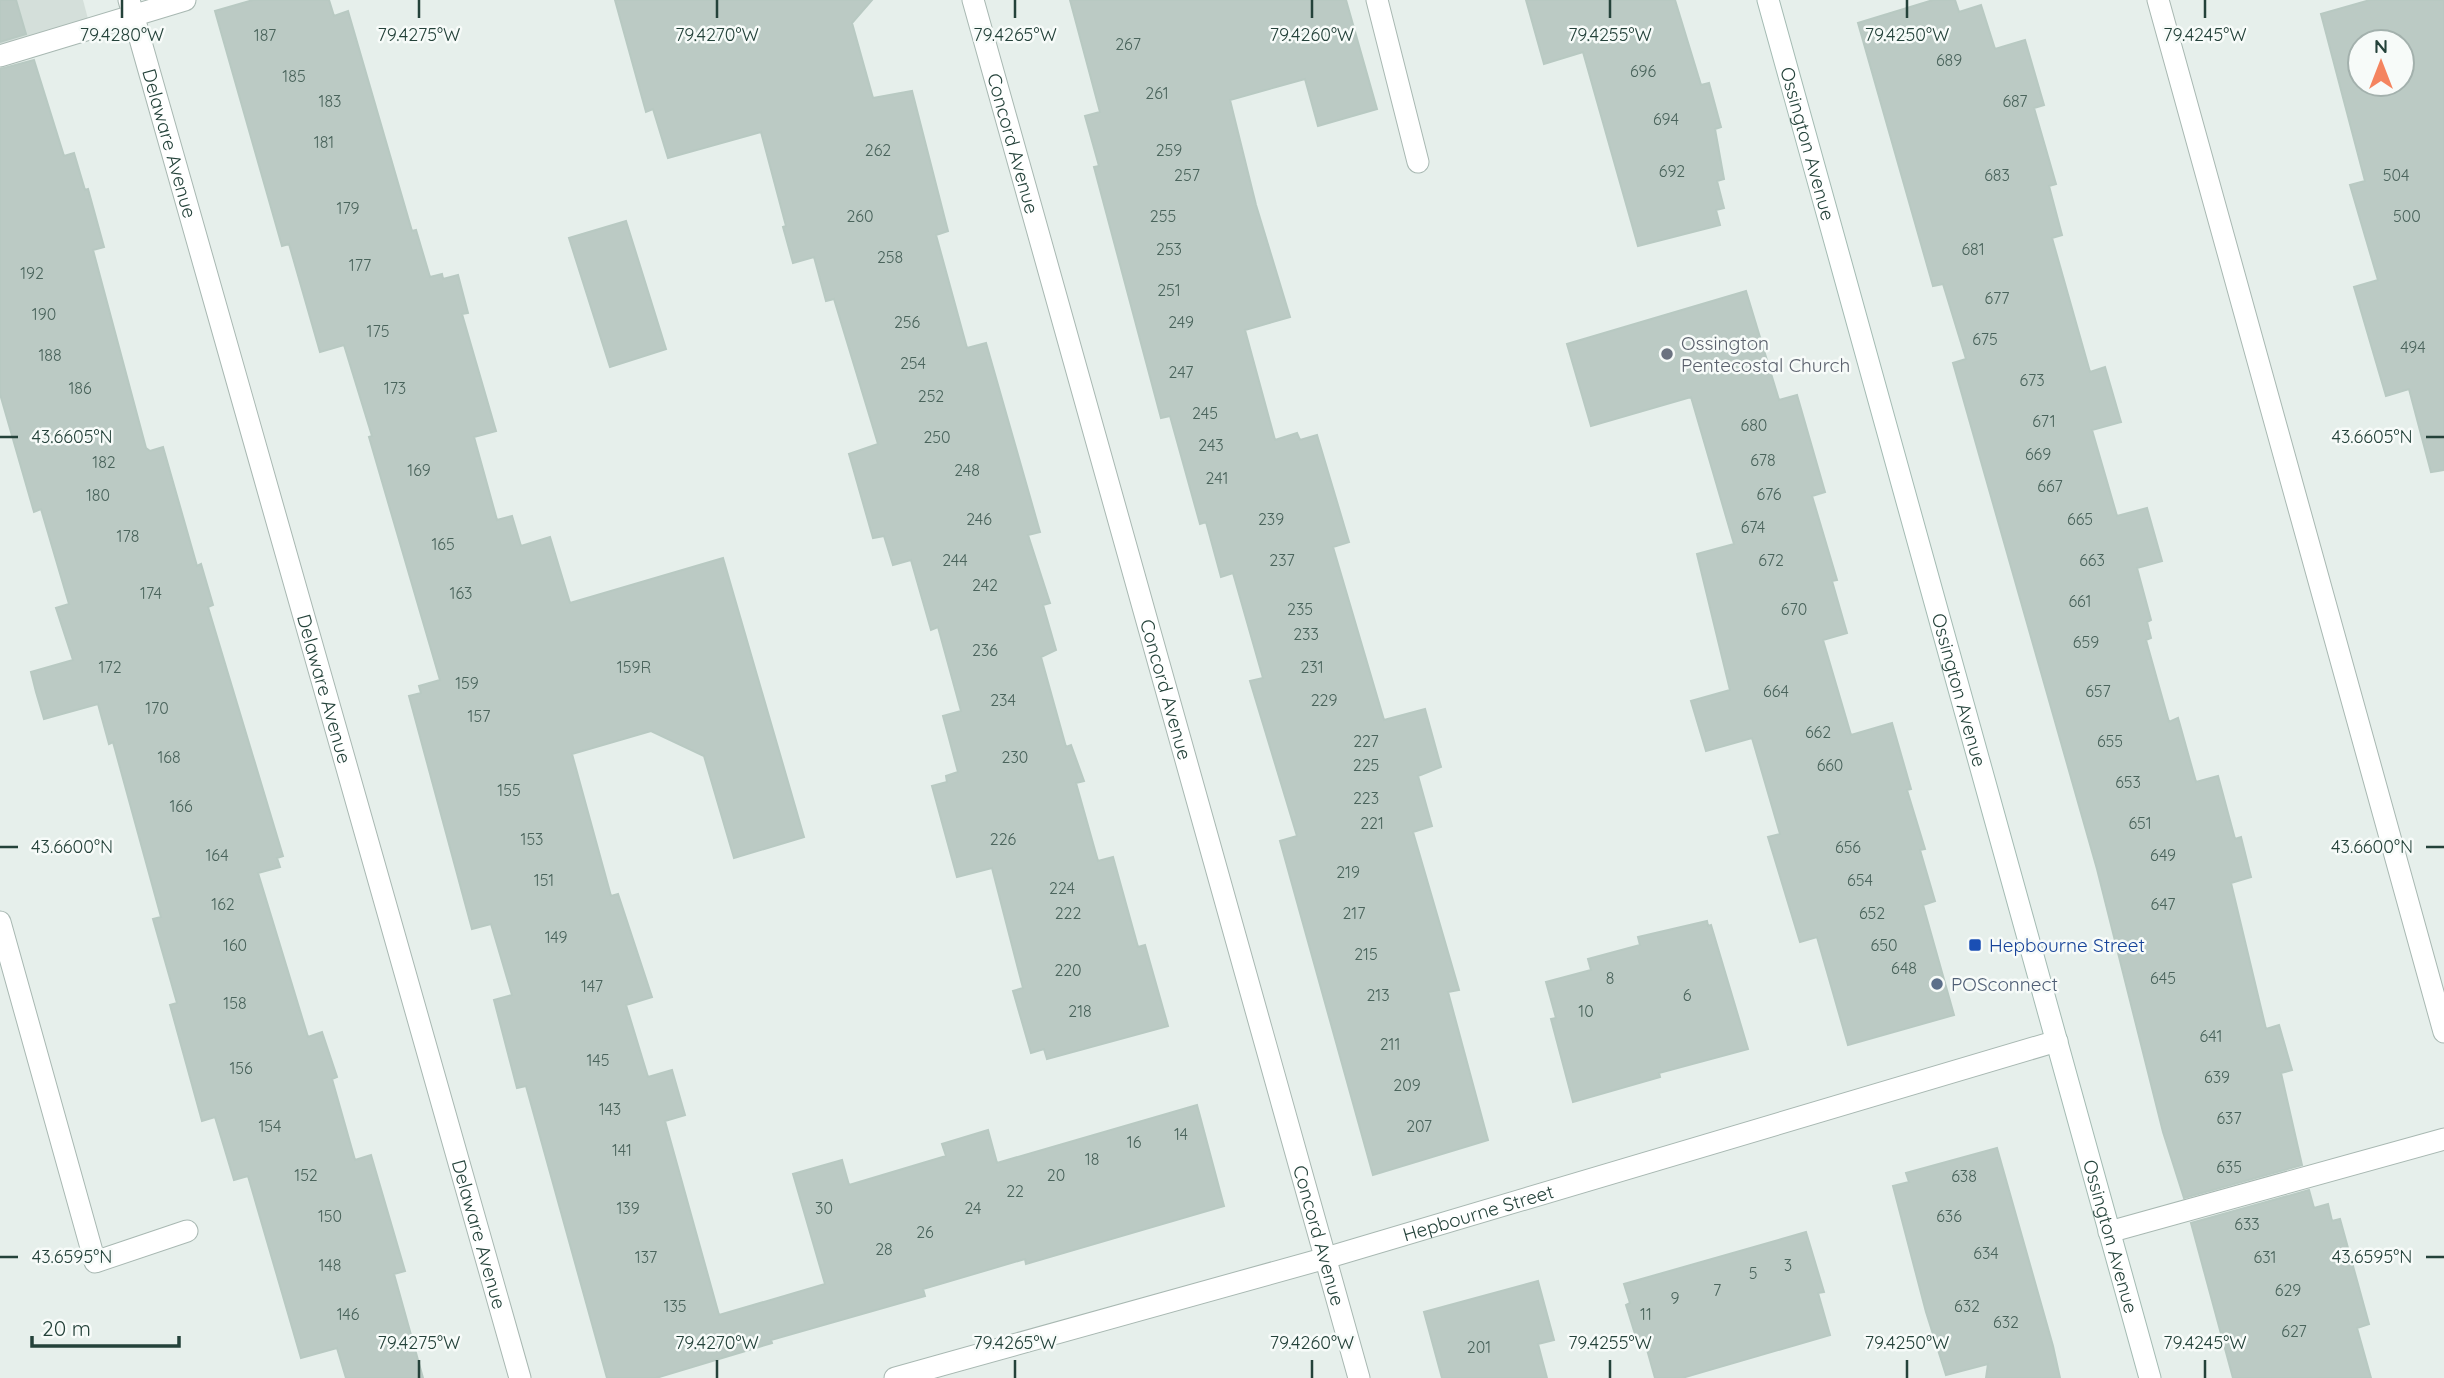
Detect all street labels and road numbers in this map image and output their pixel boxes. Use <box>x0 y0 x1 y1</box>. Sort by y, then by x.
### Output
street label: Ossington Avenue <box>1775 64 1841 223</box>
street label: Delaware Avenue <box>137 66 202 221</box>
street label: Concord Avenue <box>982 70 1044 216</box>
street label: Ossington Avenue <box>1927 610 1992 769</box>
street label: Delaware Avenue <box>292 611 357 766</box>
street label: Concord Avenue <box>1135 616 1197 762</box>
street label: Delaware Avenue <box>447 1157 512 1312</box>
street label: Ossington Avenue <box>2078 1157 2143 1316</box>
street label: Concord Avenue <box>1288 1162 1350 1308</box>
street label: Hepbourne Street <box>1400 1179 1556 1247</box>

